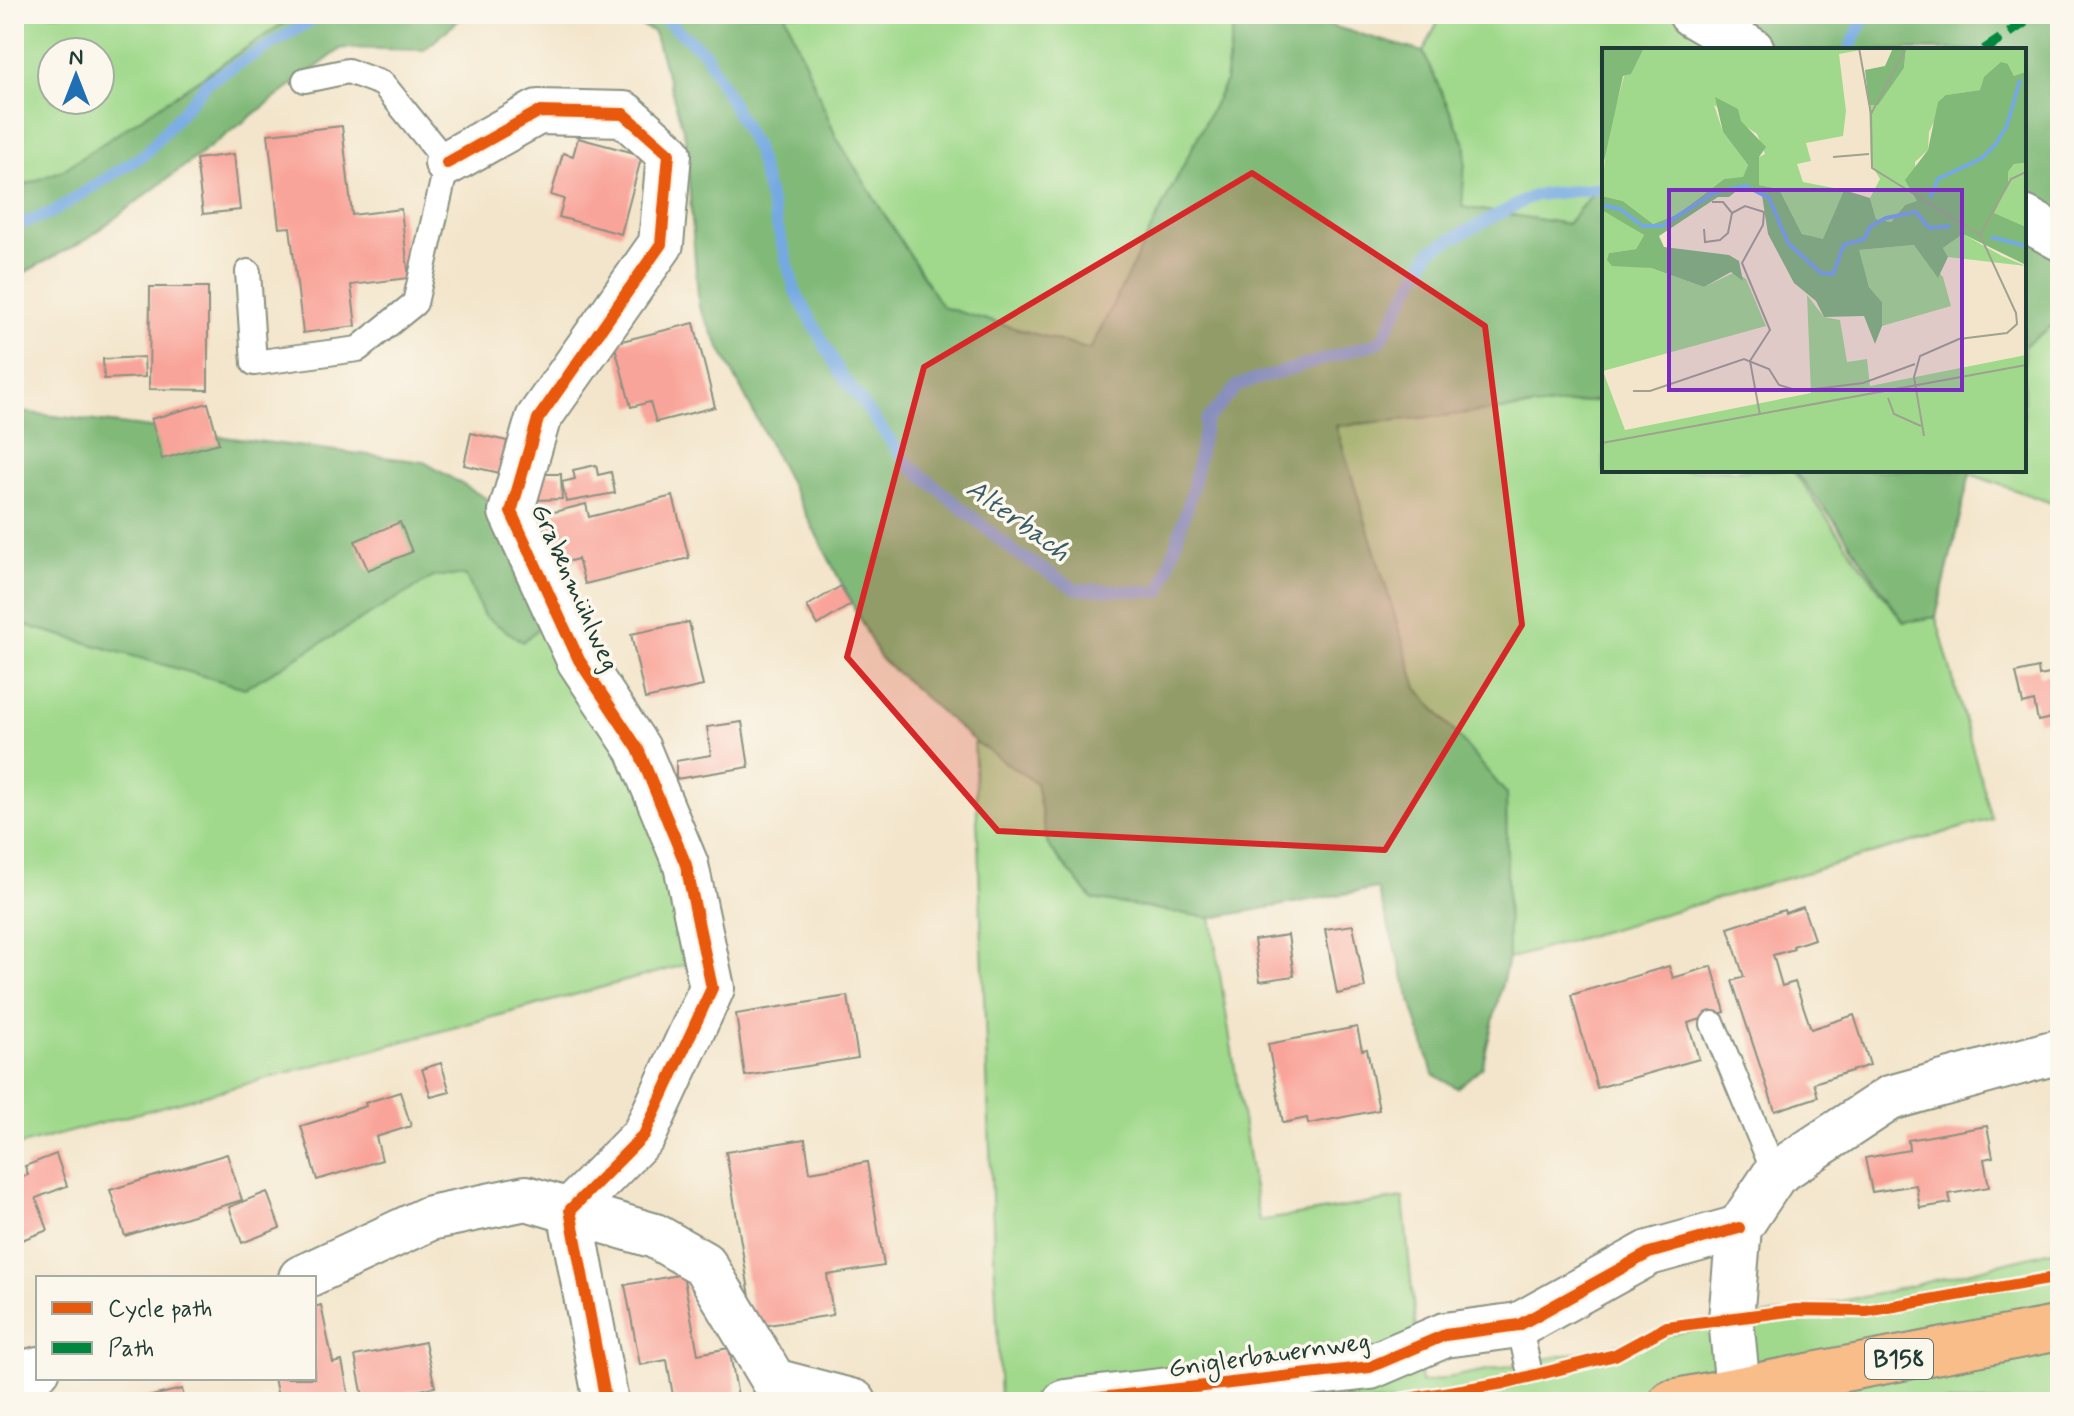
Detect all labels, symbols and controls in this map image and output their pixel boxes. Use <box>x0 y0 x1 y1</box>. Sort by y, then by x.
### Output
north arrow <box>36 36 116 116</box>
text: N <box>69 44 83 72</box>
inset map <box>1602 48 2026 472</box>
water label: Alterbach <box>958 471 1077 571</box>
street label: Grabenmühlweg <box>522 498 626 677</box>
legend <box>36 1276 316 1380</box>
text: Cycle path <box>108 1294 213 1325</box>
street label: Gniglerbauernweg <box>1166 1325 1372 1389</box>
text: Path <box>108 1334 154 1365</box>
road number: B158 <box>1865 1339 1933 1379</box>

